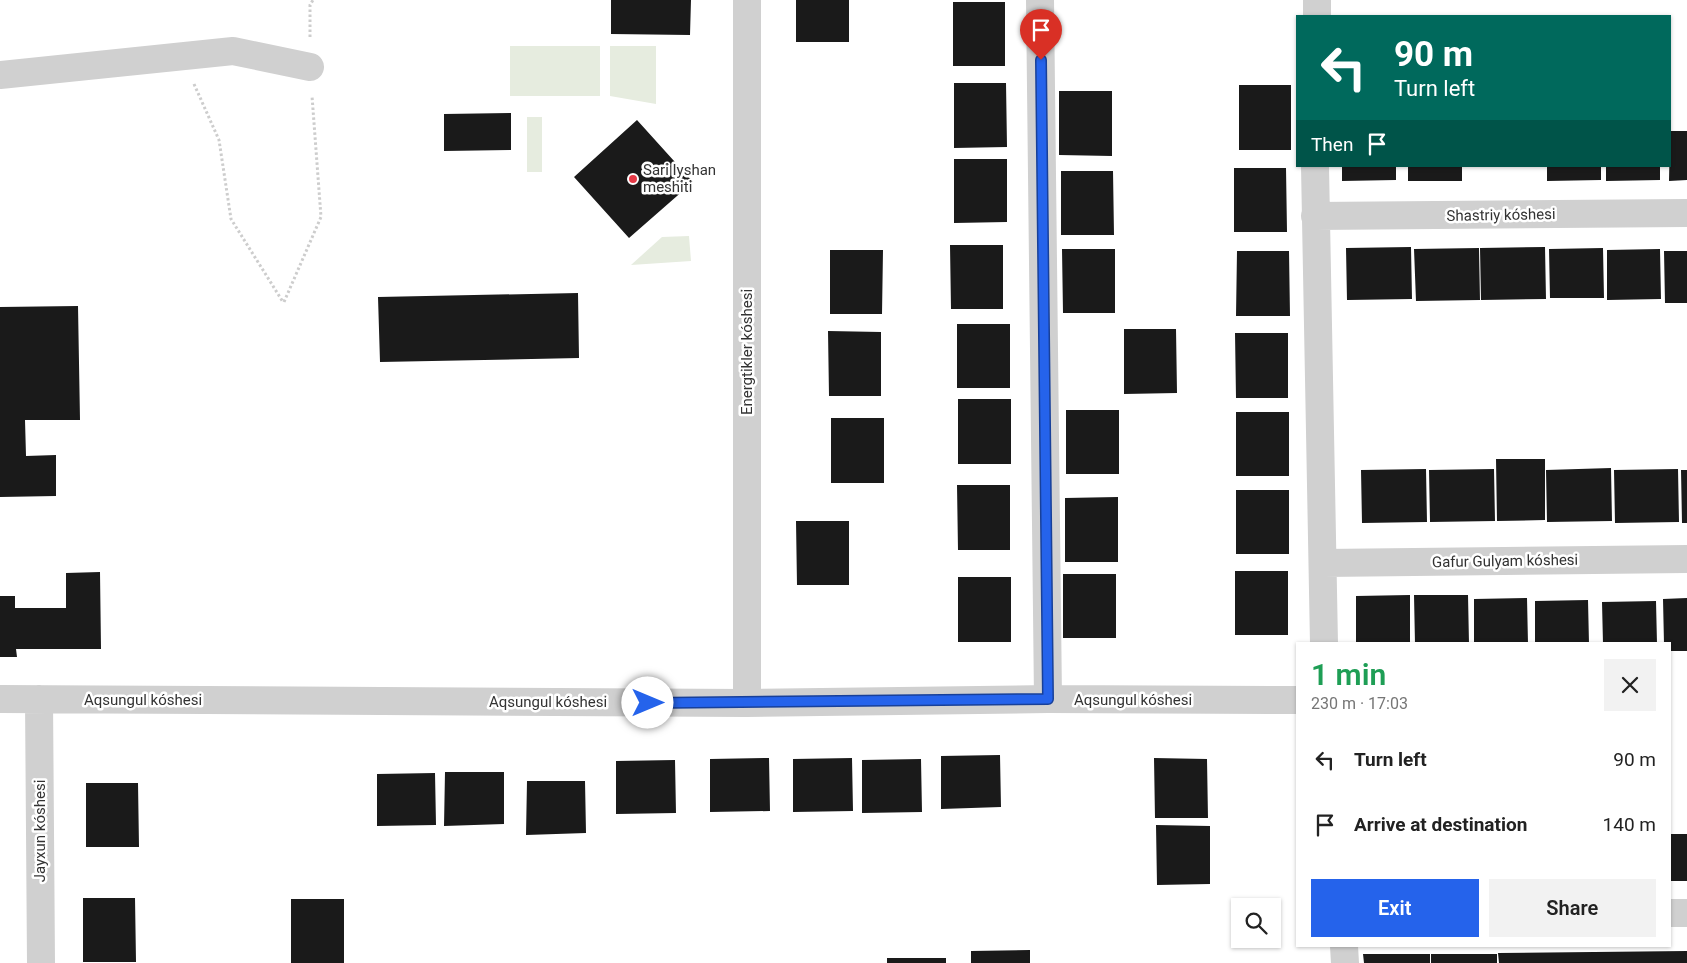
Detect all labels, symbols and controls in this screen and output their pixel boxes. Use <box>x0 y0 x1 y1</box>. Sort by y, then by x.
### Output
pin <box>1020 9 1062 60</box>
icon: arrive <box>1027 16 1055 44</box>
text: 90 m <box>1394 34 1473 75</box>
icon: left <box>1311 35 1376 100</box>
text: Turn left <box>1394 76 1475 101</box>
icon: arrive <box>1363 130 1391 158</box>
text: Then <box>1311 133 1353 156</box>
place label: Sari Iyshan meshiti <box>643 161 716 196</box>
marker: Sari Iyshan meshiti <box>627 173 639 185</box>
street label: Shastriy kóshesi <box>1446 205 1556 225</box>
street label: Energtikler kóshesi <box>738 289 756 415</box>
street label: Gafur Gulyam kóshesi <box>1432 551 1578 571</box>
text: 1 min <box>1311 657 1386 692</box>
button: close <box>1604 659 1656 711</box>
position arrow <box>621 676 673 728</box>
street label: Aqsungul kóshesi <box>84 691 202 709</box>
street label: Aqsungul kóshesi <box>1074 691 1192 709</box>
street label: Aqsungul kóshesi <box>489 693 607 711</box>
text: 230 m · 17:03 <box>1311 694 1408 713</box>
icon: left <box>1311 746 1339 774</box>
text: Turn left <box>1354 748 1427 771</box>
text: 90 m <box>1613 748 1656 771</box>
street label: Jayxun kóshesi <box>31 780 49 882</box>
icon: arrive <box>1311 811 1339 839</box>
text: Arrive at destination <box>1354 813 1527 836</box>
text: 140 m <box>1603 813 1656 836</box>
button: Exit <box>1311 879 1479 937</box>
button: Share <box>1489 879 1656 937</box>
map controls <box>1231 898 1281 948</box>
button: search <box>1231 898 1281 948</box>

